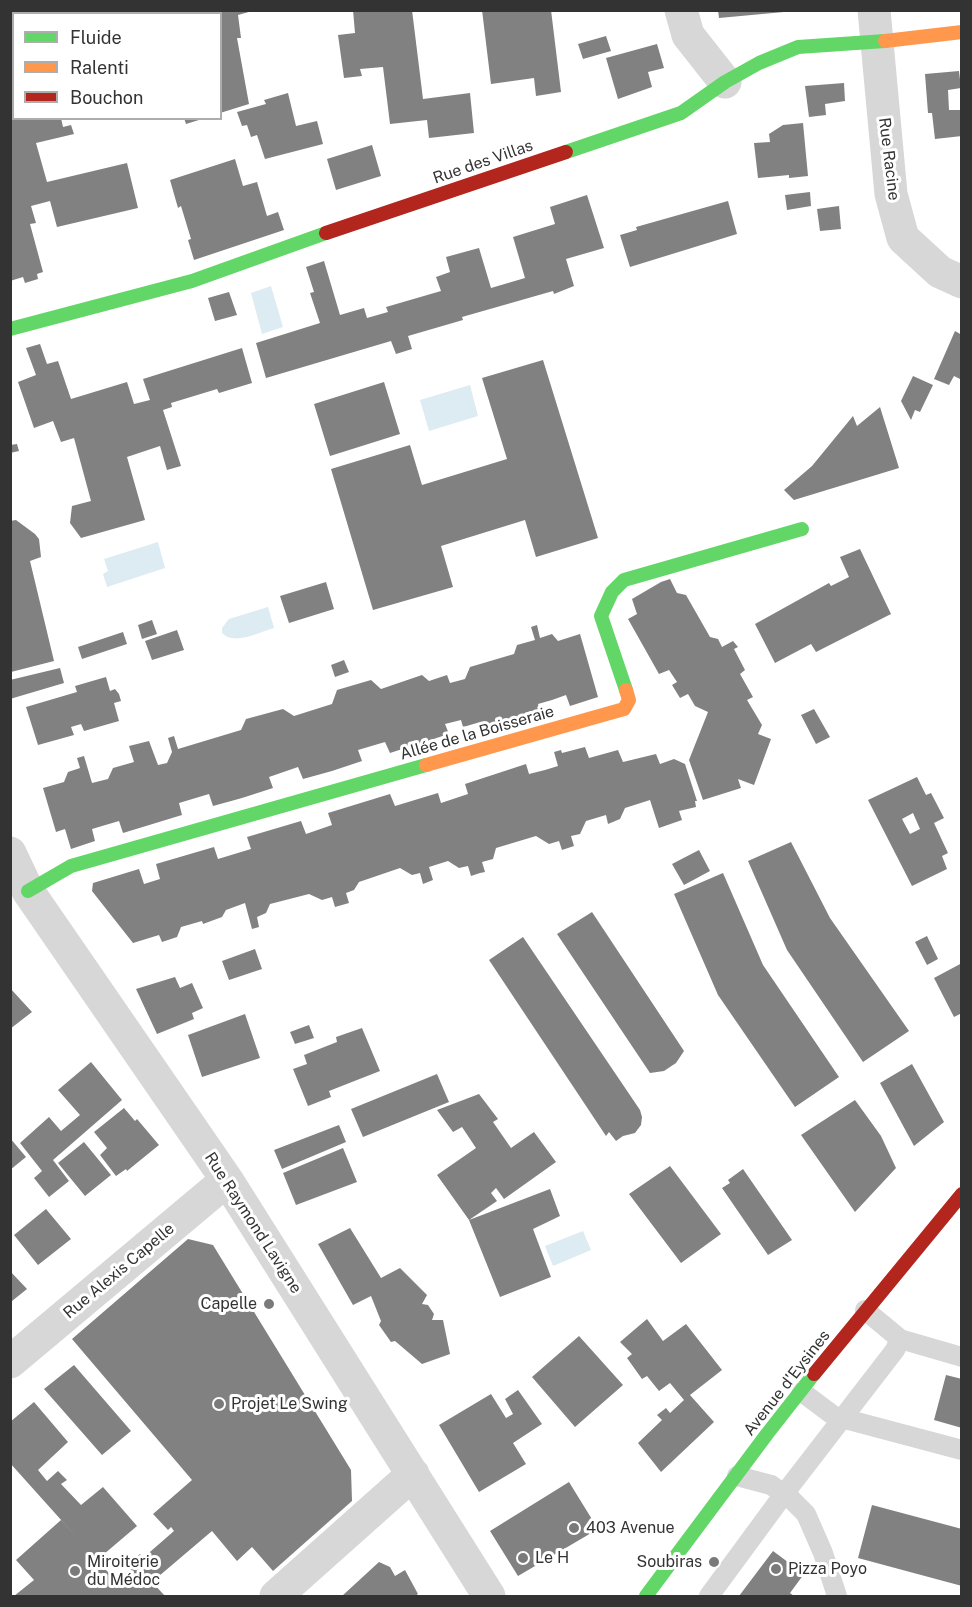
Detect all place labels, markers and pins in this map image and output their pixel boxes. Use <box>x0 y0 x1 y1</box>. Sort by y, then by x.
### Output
place label: Capelle <box>201 1294 257 1314</box>
marker: Capelle <box>262 1297 276 1311</box>
place label: Projet Le Swing <box>231 1394 348 1414</box>
marker: Projet Le Swing <box>212 1397 226 1411</box>
place label: 403 Avenue <box>586 1518 675 1538</box>
marker: 403 Avenue <box>567 1521 581 1535</box>
place label: Le H <box>535 1548 569 1568</box>
marker: Le H <box>516 1551 530 1565</box>
place label: Miroiterie du Médoc <box>87 1552 160 1590</box>
place label: Soubiras <box>636 1552 702 1572</box>
marker: Soubiras <box>707 1555 721 1569</box>
place label: Pizza Poyo <box>788 1559 867 1579</box>
marker: Pizza Poyo <box>769 1562 783 1576</box>
marker: Miroiterie du Médoc <box>68 1564 82 1578</box>

